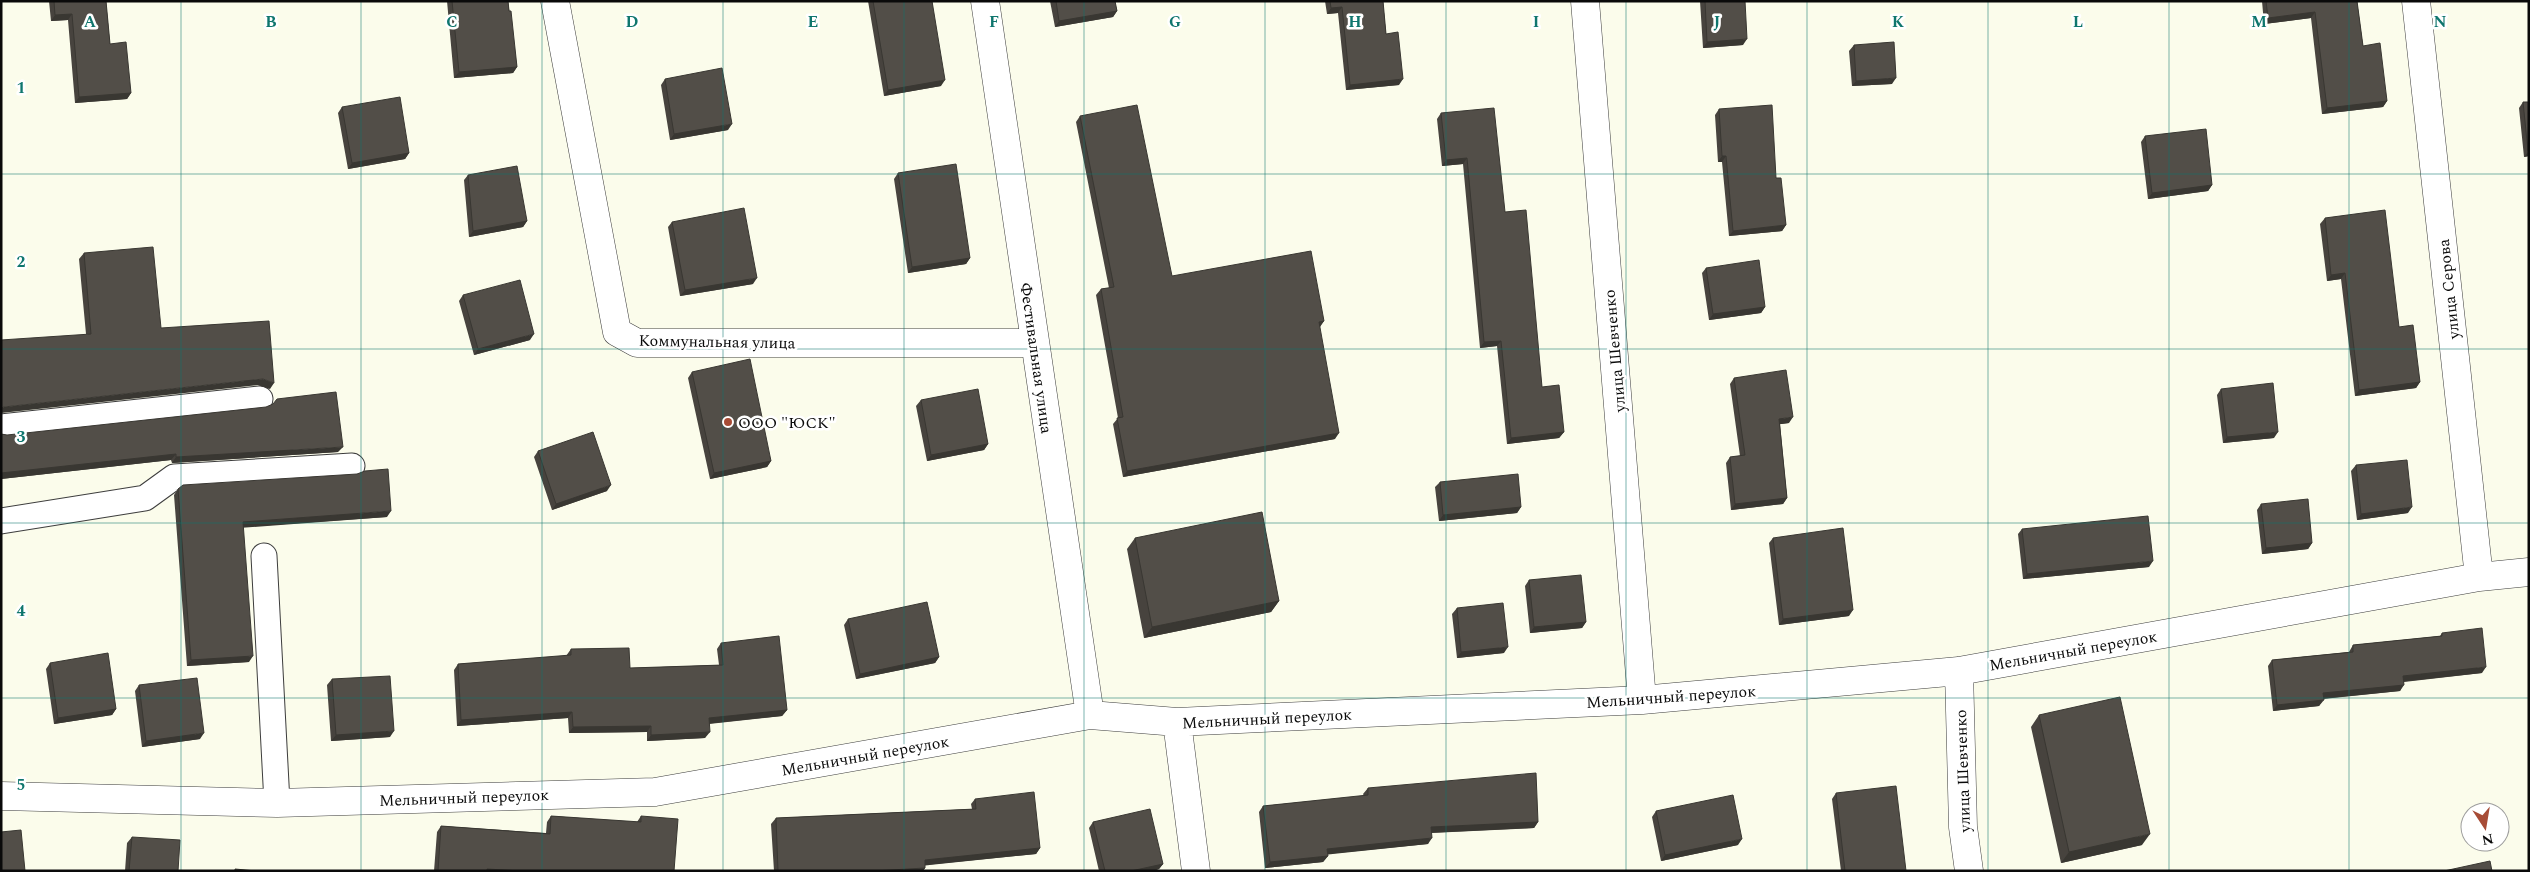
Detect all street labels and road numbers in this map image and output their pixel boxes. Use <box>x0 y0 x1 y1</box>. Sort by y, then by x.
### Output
street label: улица Серова <box>2432 237 2466 341</box>
street label: Фестивальная улица <box>1014 281 1059 435</box>
street label: улица Шевченко <box>1598 289 1632 414</box>
street label: Коммунальная улица <box>638 329 796 355</box>
street label: Мельничный переулок <box>1987 624 2159 678</box>
street label: Мельничный переулок <box>1585 679 1757 715</box>
street label: Мельничный переулок <box>1181 703 1353 735</box>
street label: улица Шевченко <box>1949 709 1977 834</box>
street label: Мельничный переулок <box>779 729 951 783</box>
street label: Мельничный переулок <box>379 783 550 813</box>

